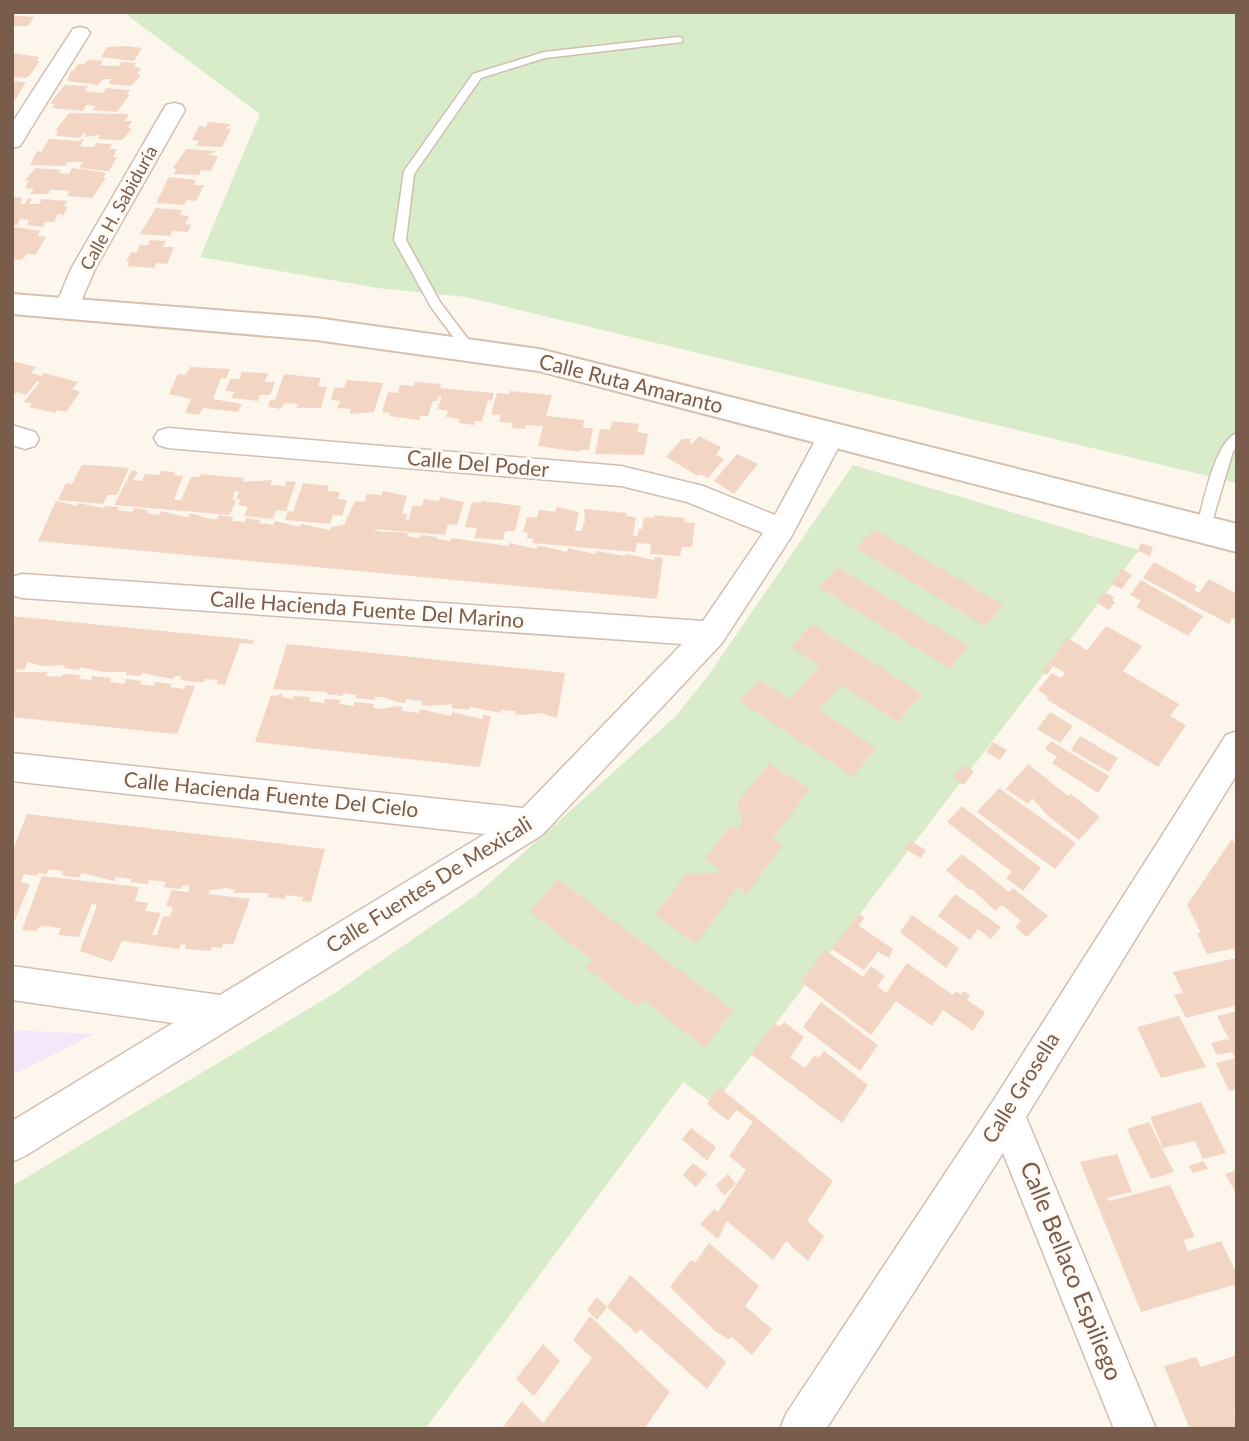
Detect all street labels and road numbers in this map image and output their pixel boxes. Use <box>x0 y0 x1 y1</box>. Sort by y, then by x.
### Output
street label: Calle H. Sabiduría <box>75 141 161 274</box>
street label: Calle Ruta Amaranto <box>537 348 726 418</box>
street label: Calle Del Poder <box>406 444 551 481</box>
street label: Calle Hacienda Fuente Del Marino <box>209 585 525 632</box>
street label: Calle Hacienda Fuente Del Cielo <box>123 766 420 821</box>
street label: Calle Fuentes De Mexicali <box>321 810 536 957</box>
street label: Calle Grosella <box>976 1027 1064 1147</box>
street label: Calle Bellaco Espiliego <box>1015 1157 1130 1384</box>

